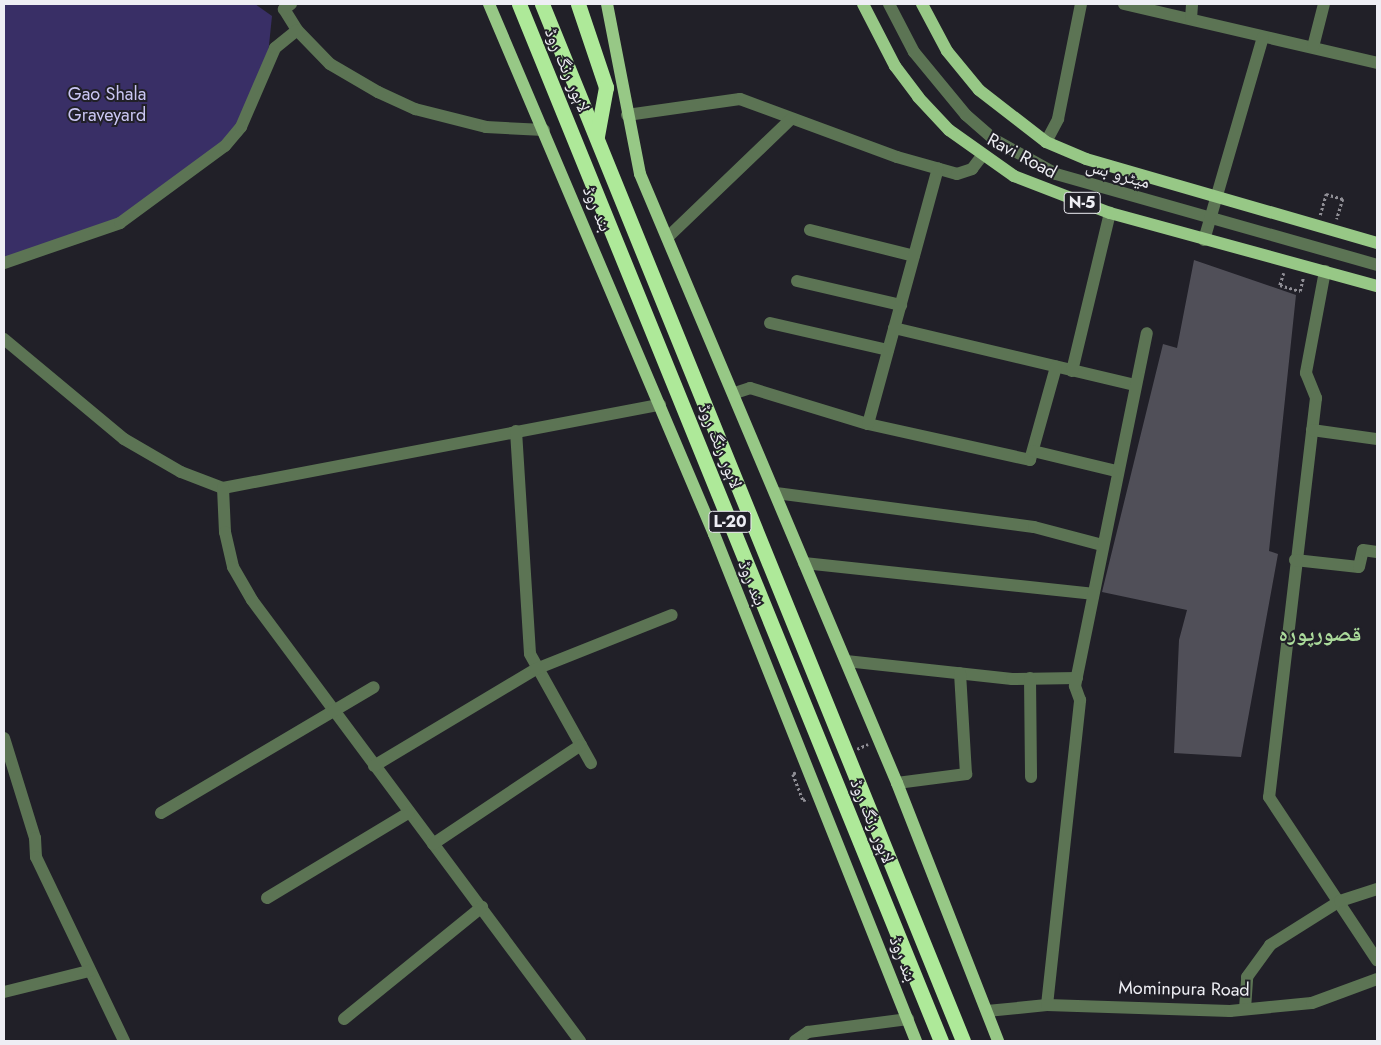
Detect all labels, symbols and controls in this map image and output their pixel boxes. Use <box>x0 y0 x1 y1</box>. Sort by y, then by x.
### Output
street label: لاہور رنگ روڈ <box>540 25 594 115</box>
park label: Gao Shala Graveyard <box>68 84 146 126</box>
street label: Ravi Road <box>984 129 1060 183</box>
street label: میٹرو بس <box>1084 155 1152 193</box>
street label: بند روڈ <box>578 183 616 235</box>
road number: N-5 <box>1063 190 1101 217</box>
street label: لاہور رنگ روڈ <box>693 401 747 491</box>
road number: L-20 <box>708 508 752 536</box>
street label: بند روڈ <box>733 557 771 609</box>
district label: قصورپورہ <box>1279 621 1361 647</box>
street label: لاہور رنگ روڈ <box>845 776 899 866</box>
street label: بند روڈ <box>885 933 921 985</box>
street label: Mominpura Road <box>1118 977 1250 1001</box>

